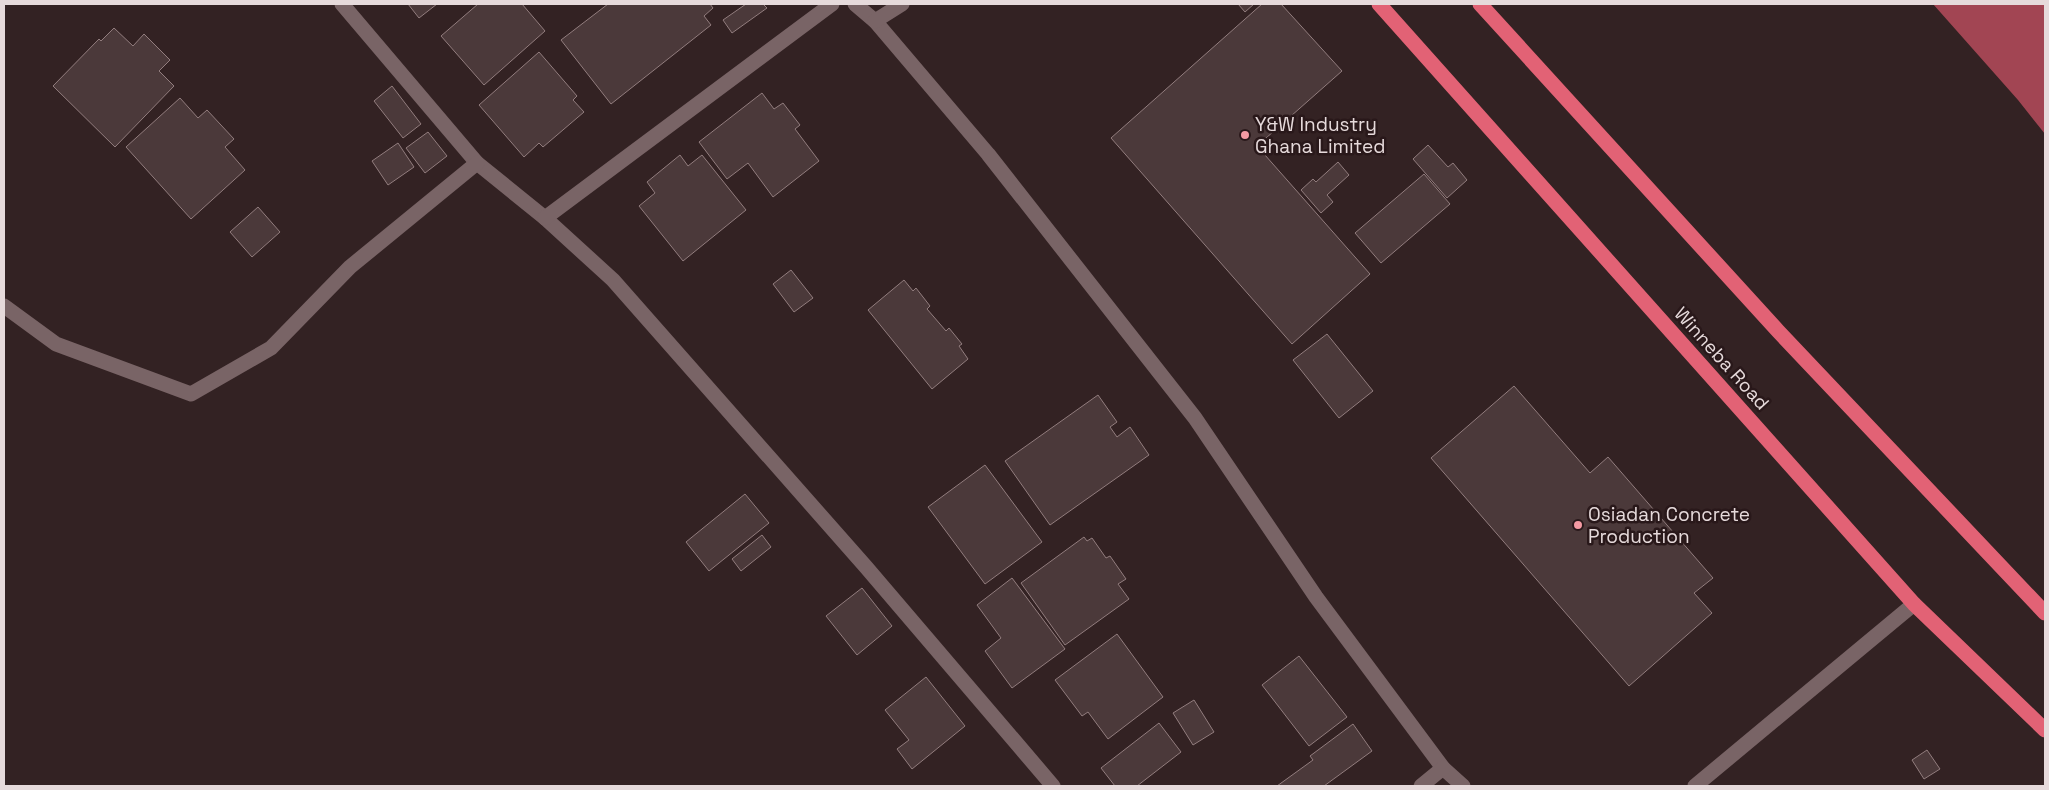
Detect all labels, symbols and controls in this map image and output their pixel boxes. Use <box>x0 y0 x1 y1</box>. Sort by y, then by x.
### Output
place label: Y&W Industry Ghana Limited <box>1255 112 1385 159</box>
marker: Y&W Industry Ghana Limited <box>1239 129 1251 141</box>
street label: Winneba Road <box>1669 301 1775 415</box>
place label: Osiadan Concrete Production <box>1588 502 1750 549</box>
marker: Osiadan Concrete Production <box>1572 519 1584 531</box>

